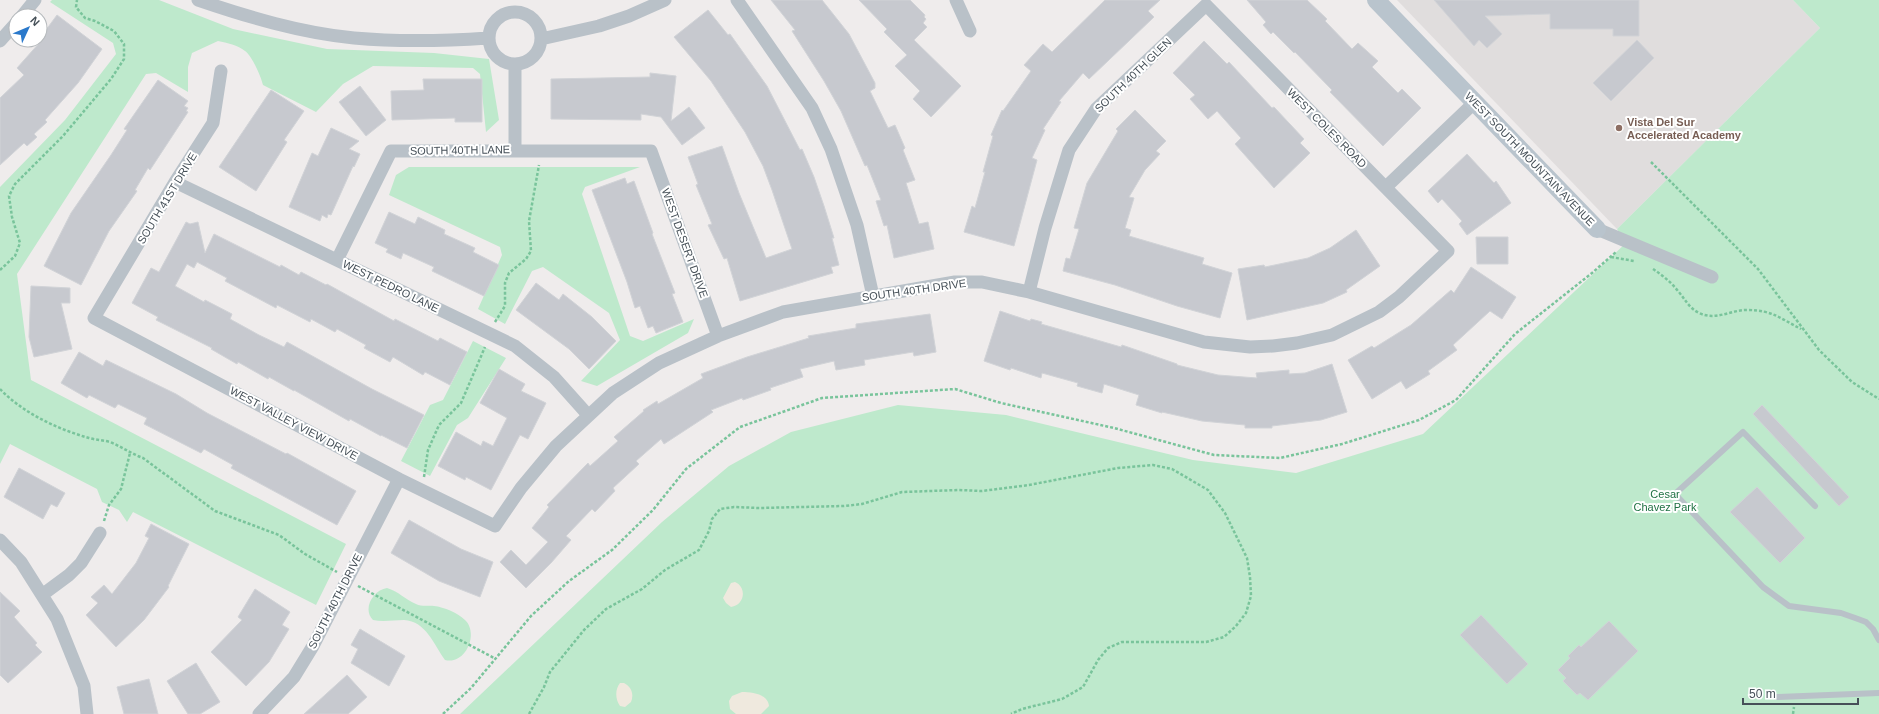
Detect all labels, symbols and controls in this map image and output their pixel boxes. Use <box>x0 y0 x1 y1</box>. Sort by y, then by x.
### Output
north arrow <box>8 8 48 48</box>
text: N <box>28 14 42 28</box>
street label: SOUTH 40TH GLEN <box>1092 35 1174 115</box>
street label: WEST COLES ROAD <box>1285 86 1369 170</box>
street label: WEST SOUTH MOUNTAIN AVENUE <box>1463 90 1597 228</box>
place label: Vista Del Sur Accelerated Academy <box>1627 116 1742 141</box>
marker: Vista Del Sur Accelerated Academy <box>1614 123 1624 133</box>
street label: SOUTH 40TH LANE <box>410 143 510 157</box>
street label: SOUTH 41ST DRIVE <box>135 150 199 246</box>
street label: WEST DESERT DRIVE <box>660 187 710 299</box>
street label: WEST PEDRO LANE <box>341 257 441 315</box>
street label: SOUTH 40TH DRIVE <box>861 277 967 303</box>
street label: WEST VALLEY VIEW DRIVE <box>228 384 360 462</box>
park label: Cesar Chavez Park <box>1634 488 1697 513</box>
street label: SOUTH 40TH DRIVE <box>306 551 364 651</box>
scale bar <box>1743 680 1858 706</box>
text: 50 m <box>1749 687 1776 701</box>

